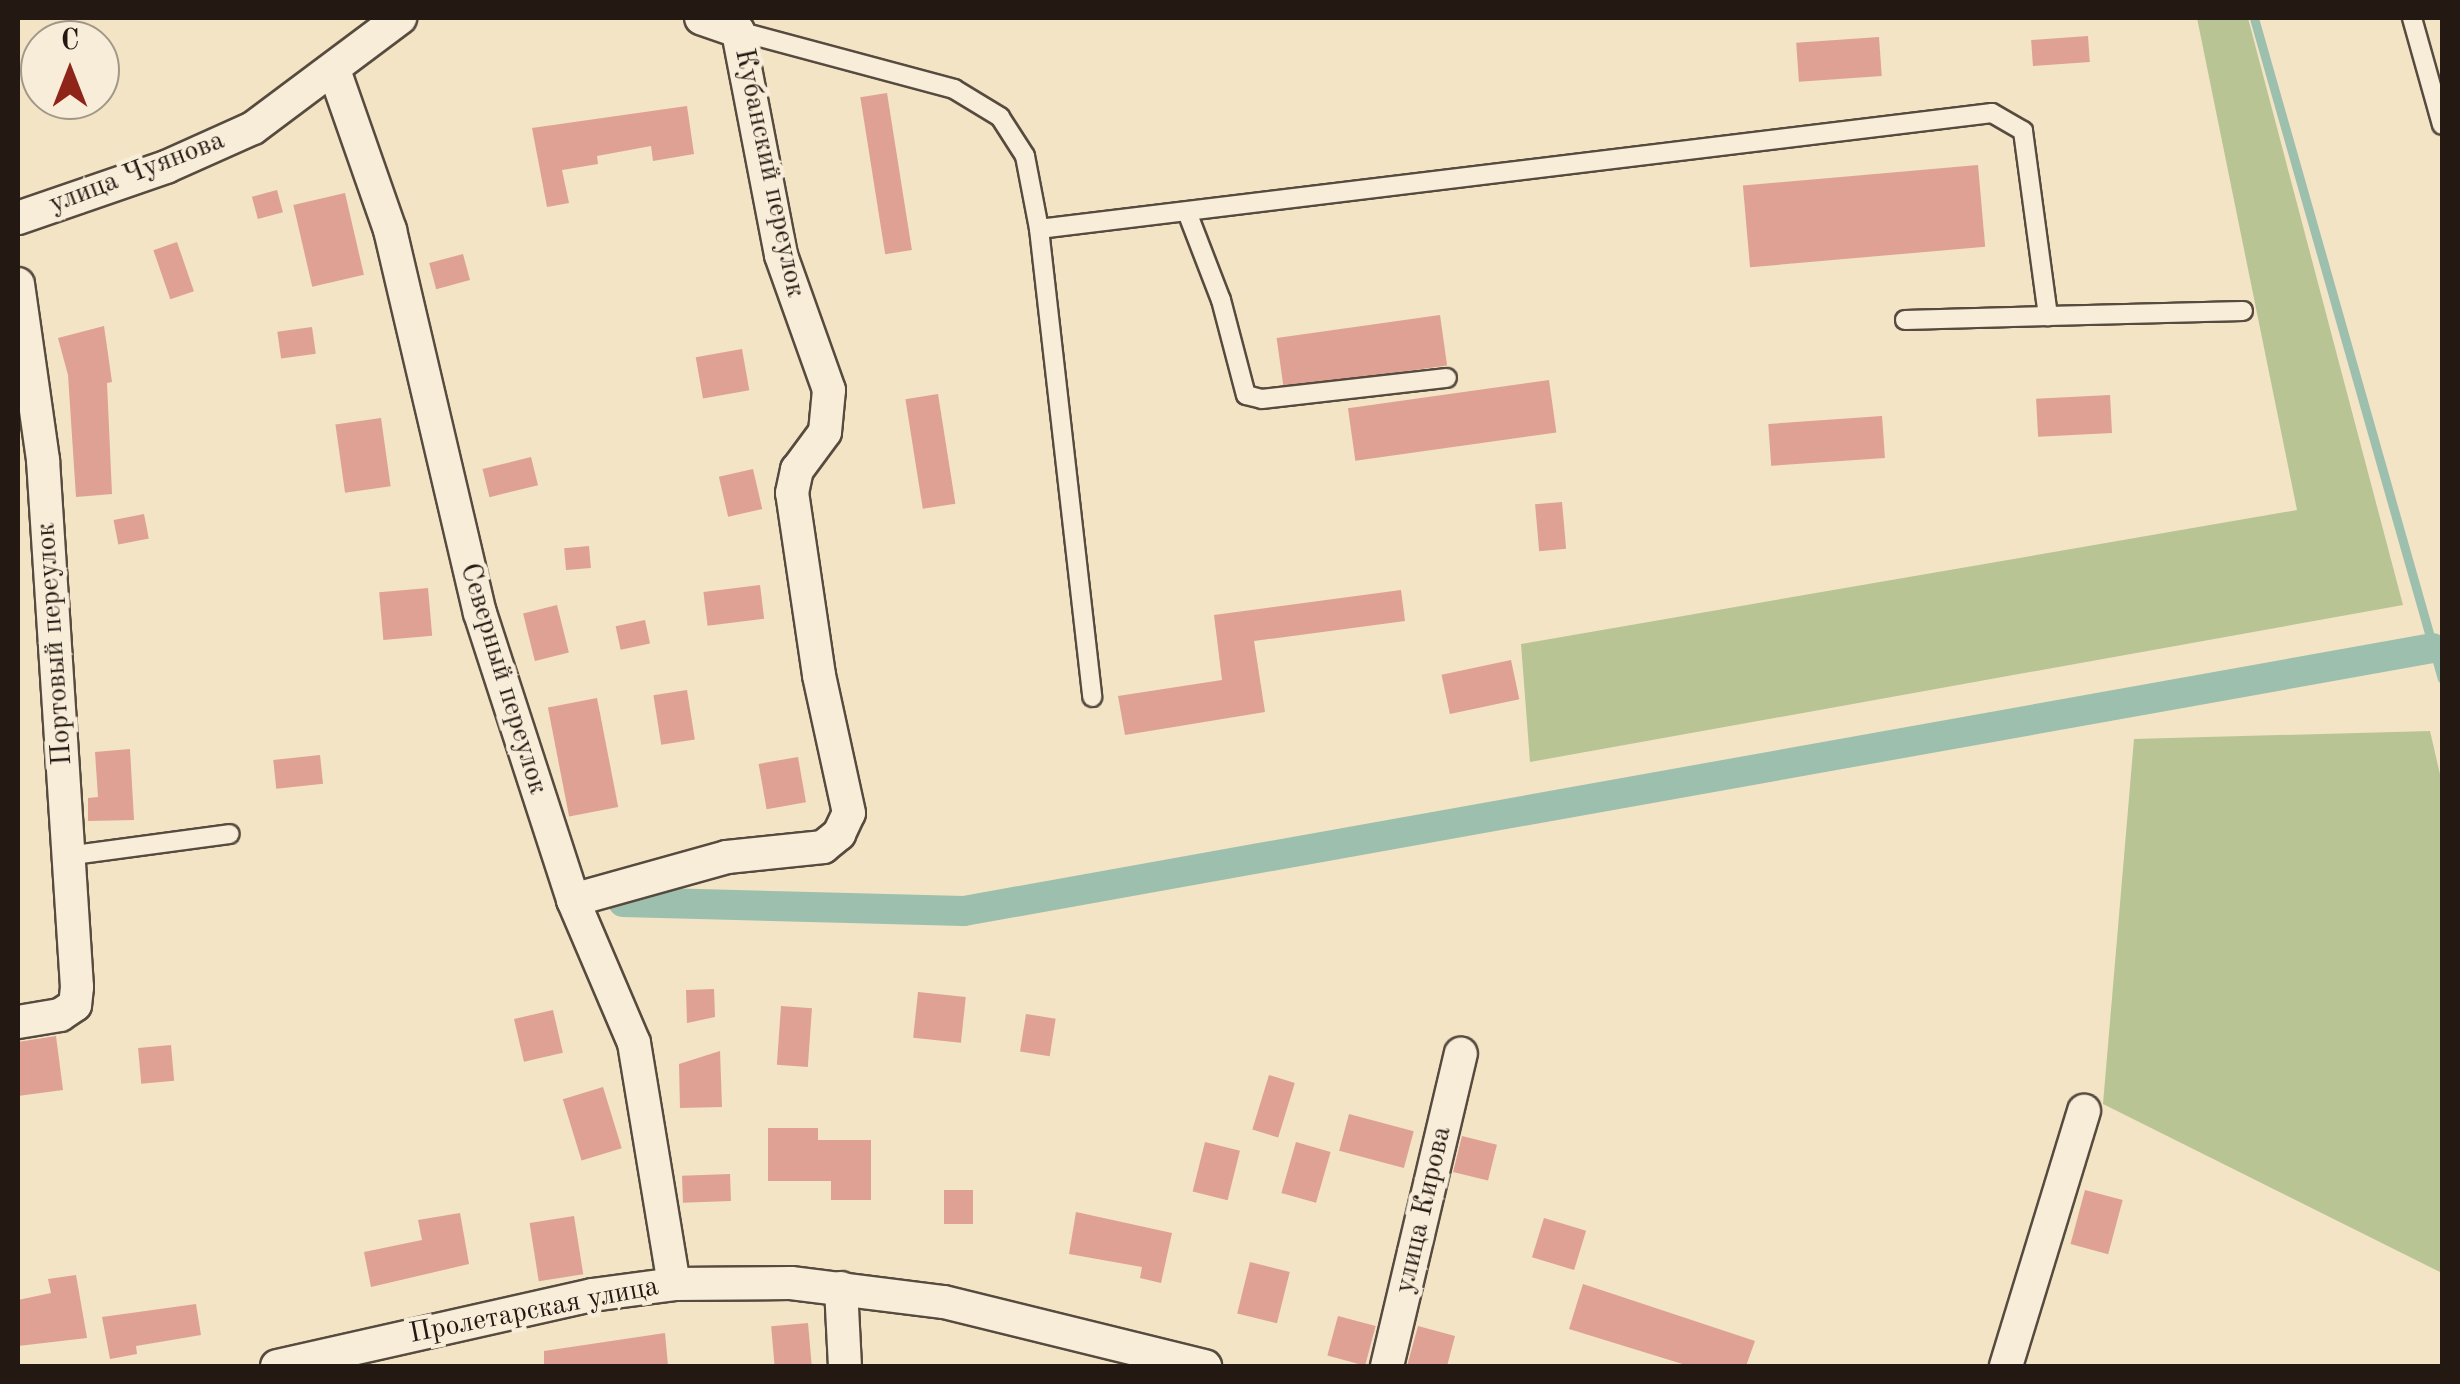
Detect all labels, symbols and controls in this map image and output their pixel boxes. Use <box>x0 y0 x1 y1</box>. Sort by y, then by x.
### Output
north arrow <box>20 20 120 120</box>
text: С <box>61 28 79 56</box>
street label: Кубанский переулок <box>726 46 812 300</box>
street label: улица Чуянова <box>45 124 229 222</box>
street label: Портовый переулок <box>30 521 80 767</box>
street label: Северный переулок <box>452 559 554 799</box>
street label: улица Кирова <box>1388 1123 1460 1297</box>
street label: Пролетарская улица <box>407 1270 661 1352</box>

